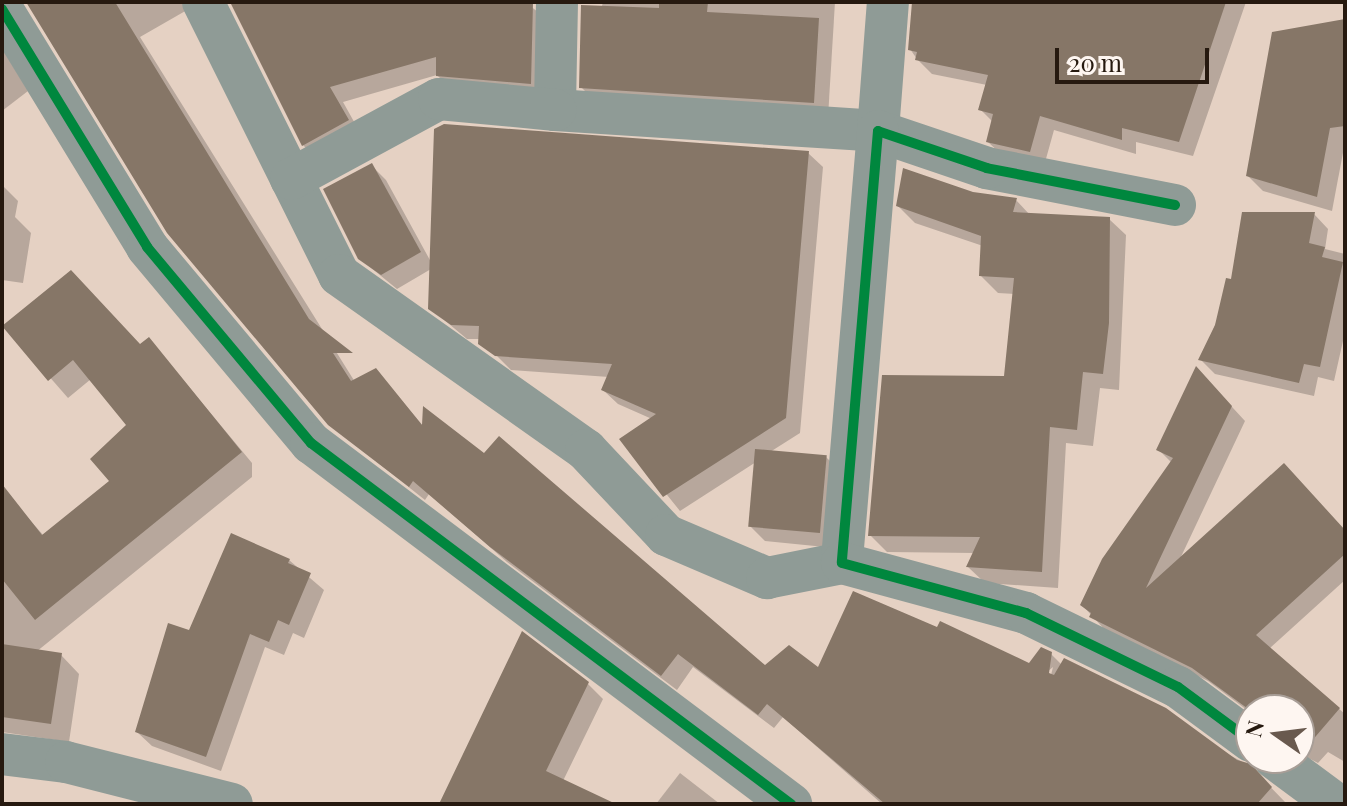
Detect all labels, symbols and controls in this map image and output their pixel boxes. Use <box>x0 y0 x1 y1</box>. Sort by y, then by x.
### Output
scale bar <box>1059 32 1213 82</box>
text: 20 m <box>1069 46 1122 78</box>
north arrow <box>1235 694 1315 774</box>
text: N <box>1237 717 1270 740</box>

